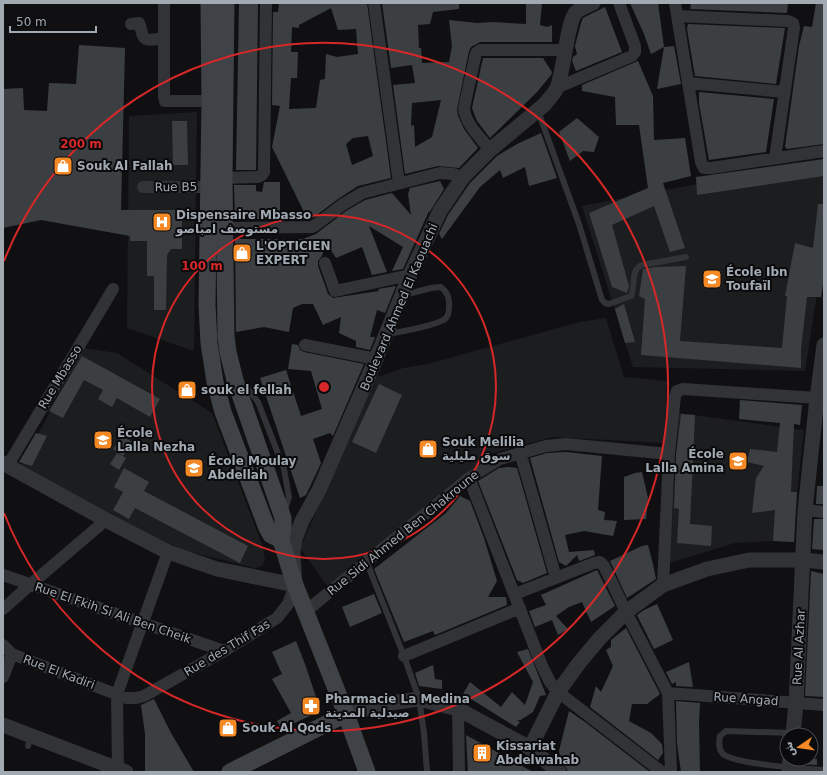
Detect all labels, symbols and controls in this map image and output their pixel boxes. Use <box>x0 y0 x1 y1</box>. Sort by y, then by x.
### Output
scale bar <box>10 8 96 34</box>
text: 50 m <box>16 15 47 29</box>
text: 200 m <box>60 137 102 151</box>
shop icon: Souk Al Fallah <box>52 155 74 177</box>
place label: Souk Al Fallah <box>77 159 173 173</box>
street label: Rue B5 <box>155 180 197 194</box>
place label: Dispensaire Mbasso مستوصف امباصو <box>175 208 311 237</box>
hospital icon: Dispensaire Mbasso مستوصف امباصو <box>151 211 173 233</box>
street label: Boulevard Ahmed El Kaouachi <box>357 221 441 393</box>
place label: L'OPTICIEN EXPERT <box>256 239 330 267</box>
shop icon: L'OPTICIEN EXPERT <box>231 242 253 264</box>
text: 100 m <box>181 259 223 273</box>
place label: École Ibn Toufaïl <box>726 264 788 293</box>
school or university icon: École Ibn Toufaïl <box>701 268 723 290</box>
street label: Rue Mbasso <box>36 343 84 411</box>
shop icon: souk el fellah <box>176 379 198 401</box>
centre of rings <box>317 380 331 394</box>
place label: souk el fellah <box>201 383 292 397</box>
place label: École Lalla Nezha <box>117 425 195 454</box>
school or university icon: École Lalla Nezha <box>92 429 114 451</box>
place label: Souk Melilia سوق مليلية <box>442 435 524 464</box>
shop icon: Souk Melilia سوق مليلية <box>417 438 439 460</box>
place label: École Lalla Amina <box>645 446 724 475</box>
school or university icon: École Lalla Amina <box>727 450 749 472</box>
place label: École Moulay Abdellah <box>208 453 297 482</box>
school or university icon: École Moulay Abdellah <box>183 457 205 479</box>
street label: Rue Sidi Ahmed Ben Chakroune <box>325 468 481 598</box>
street label: Rue El Fkih Si Ali Ben Cheik <box>33 580 193 646</box>
street label: Rue Al Azhar <box>790 608 808 685</box>
street label: Rue des Thif Fas <box>182 617 272 679</box>
street label: Rue El Kadiri <box>21 652 97 692</box>
street label: Rue Angad <box>713 690 779 708</box>
place label: Pharmacie La Medina صيدلية المدينة <box>325 692 470 720</box>
pharmacy icon: Pharmacie La Medina صيدلية المدينة <box>300 695 322 717</box>
shop icon: Souk Al Qods <box>217 717 239 739</box>
place label: Souk Al Qods <box>242 721 331 735</box>
north arrow <box>779 727 819 767</box>
place label: Kissariat Abdelwahab <box>496 739 580 767</box>
text: ش <box>782 740 798 758</box>
building icon: Kissariat Abdelwahab <box>471 742 493 764</box>

